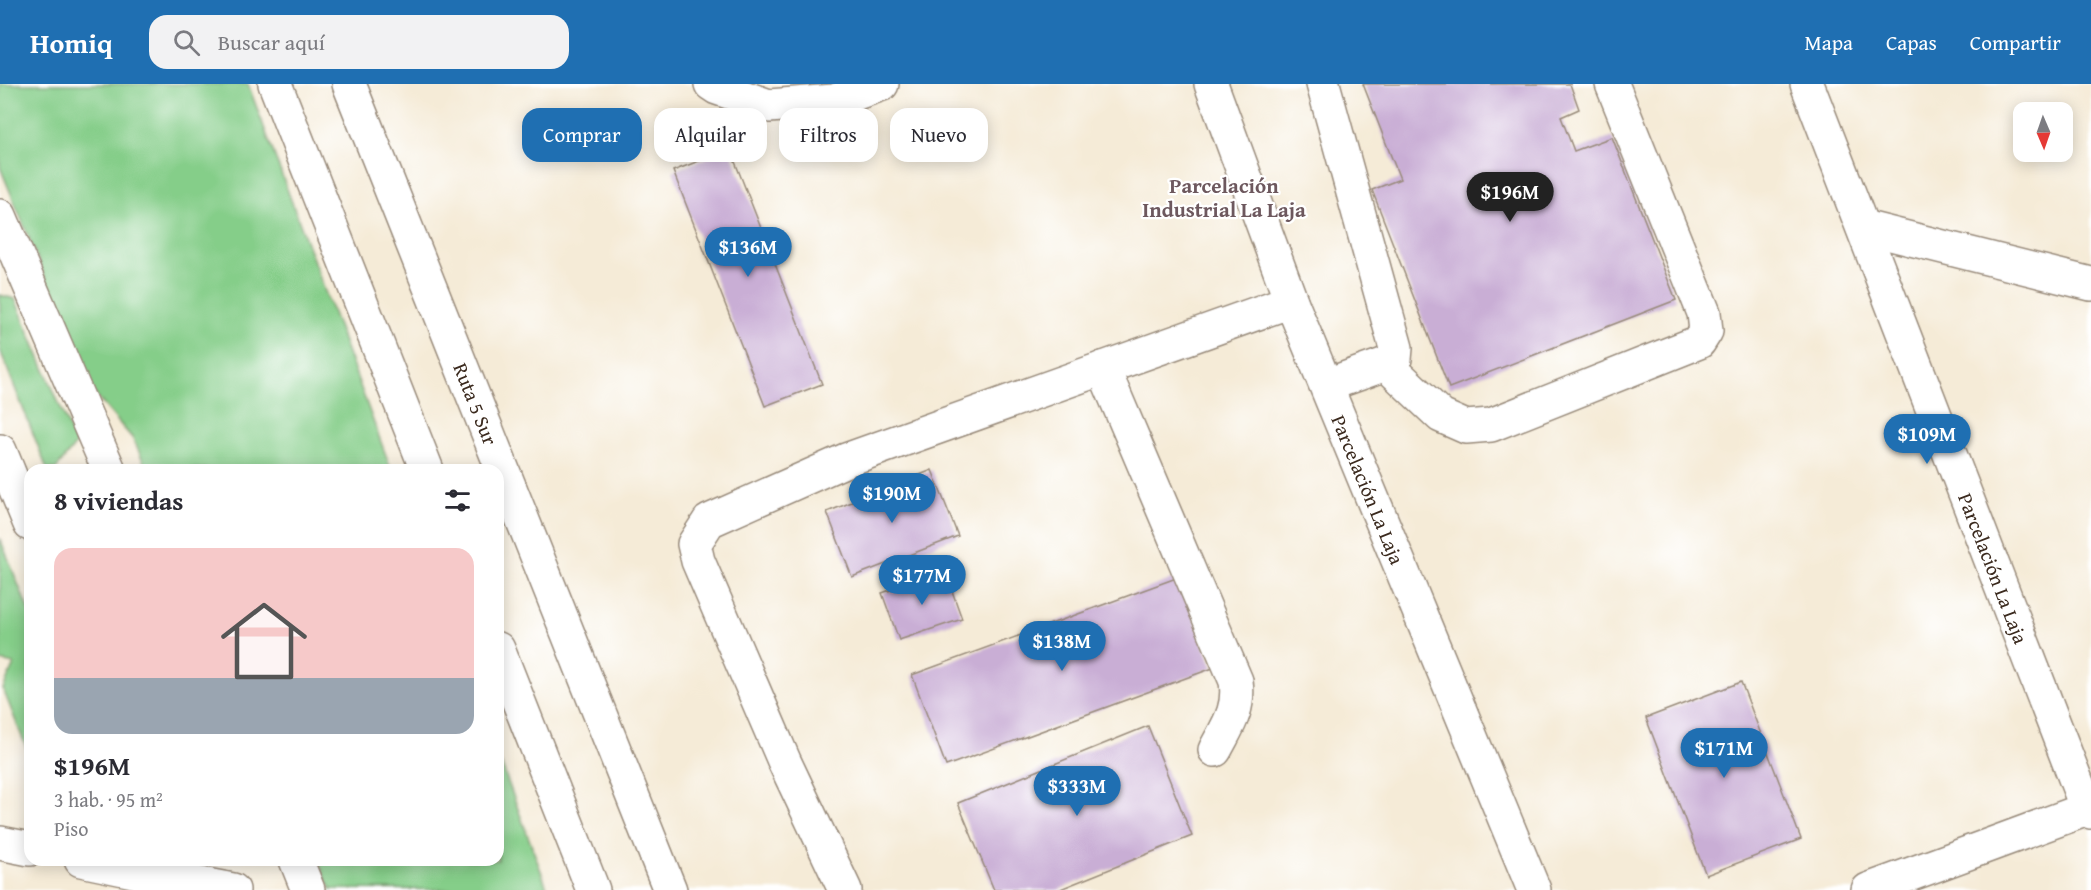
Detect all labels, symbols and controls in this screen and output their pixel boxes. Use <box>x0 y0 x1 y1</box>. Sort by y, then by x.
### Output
search box <box>149 15 569 69</box>
text: Homiq <box>30 22 113 63</box>
icon: search <box>170 26 203 59</box>
text: Buscar aquí <box>218 26 325 58</box>
text: Mapa <box>1804 27 1853 58</box>
text: Capas <box>1886 27 1937 58</box>
text: Compartir <box>1970 27 2061 58</box>
north arrow <box>2013 102 2073 162</box>
map controls <box>2013 102 2073 162</box>
chip: Comprar <box>522 108 642 162</box>
chip: Alquilar <box>654 108 767 162</box>
chip: Filtros <box>779 108 878 162</box>
chip: Nuevo <box>890 108 988 162</box>
district label: Parcelación Industrial La Laja <box>1142 170 1306 225</box>
pin: $196M <box>1468 172 1552 223</box>
text: $196M <box>1481 177 1539 206</box>
pin: $136M <box>706 227 790 278</box>
text: $136M <box>719 232 777 261</box>
street label: Ruta 5 Sur <box>447 358 506 449</box>
street label: Parcelación La Laja <box>1325 410 1413 569</box>
pin: $109M <box>1885 414 1969 465</box>
text: $109M <box>1898 419 1956 448</box>
pin: $190M <box>850 473 934 524</box>
text: $190M <box>863 478 921 507</box>
text: 8 viviendas <box>54 481 184 520</box>
icon: filters <box>441 484 474 517</box>
street label: Parcelación La Laja <box>1952 489 2036 648</box>
pin: $177M <box>880 555 964 606</box>
text: $177M <box>893 560 951 589</box>
icon: home <box>210 587 318 695</box>
pin: $138M <box>1020 621 1104 672</box>
text: $138M <box>1033 626 1091 655</box>
pin: $171M <box>1682 728 1766 779</box>
text: $171M <box>1695 733 1753 762</box>
text: $196M <box>54 746 130 785</box>
pin: $333M <box>1035 766 1119 817</box>
text: $333M <box>1048 771 1106 800</box>
text: 3 hab. · 95 m² <box>54 785 163 814</box>
text: Piso <box>54 814 89 843</box>

